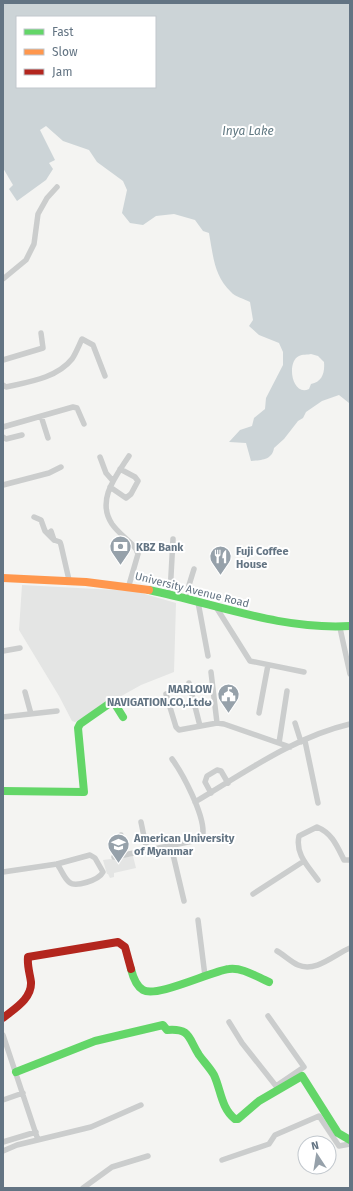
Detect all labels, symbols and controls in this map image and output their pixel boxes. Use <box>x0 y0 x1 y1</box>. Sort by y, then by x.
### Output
legend <box>16 16 156 88</box>
text: Fast <box>52 25 74 39</box>
text: Slow <box>52 45 78 59</box>
text: Jam <box>52 65 72 79</box>
water label: Inya Lake <box>222 124 274 138</box>
bank icon: KBZ Bank <box>108 534 134 567</box>
place label: KBZ Bank <box>136 541 184 554</box>
restaurant icon: Fuji Coffee House <box>207 544 233 577</box>
place label: Fuji Coffee House <box>236 545 288 571</box>
street label: University Avenue Road <box>133 569 251 611</box>
public building icon: MARLOW NAVIGATION.CO,.Ltdမ <box>215 682 241 715</box>
place label: MARLOW NAVIGATION.CO,.Ltdမ <box>107 683 213 709</box>
school or university icon: American University of Myanmar <box>106 831 132 864</box>
place label: American University of Myanmar <box>133 832 235 858</box>
north arrow <box>297 1135 337 1175</box>
text: N <box>310 1139 320 1153</box>

